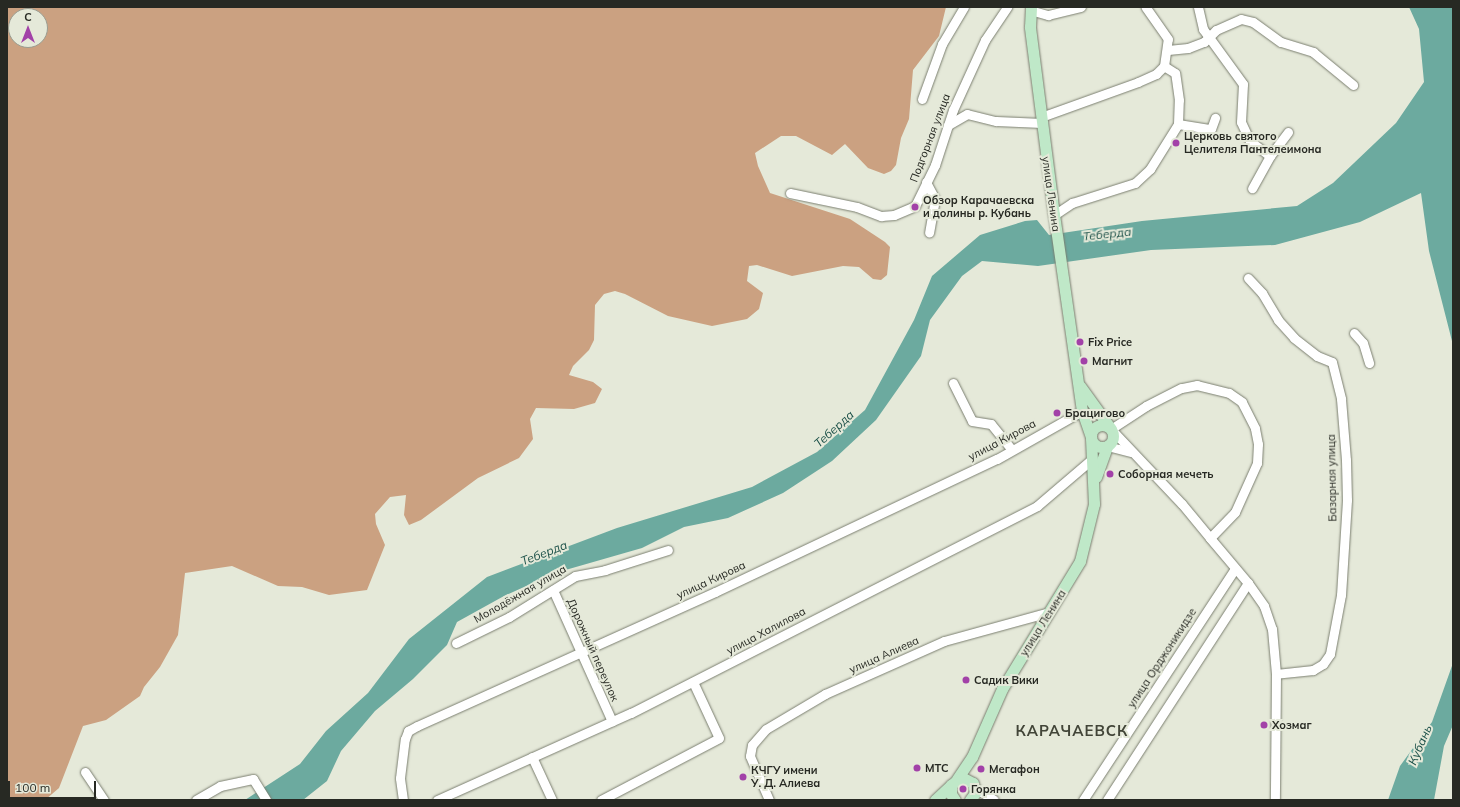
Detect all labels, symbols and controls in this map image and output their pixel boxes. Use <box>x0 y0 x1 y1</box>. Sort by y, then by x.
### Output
north arrow <box>8 8 48 48</box>
text: С <box>24 10 32 24</box>
street label: Подгорная улица <box>907 92 953 184</box>
place label: Церковь святого Целителя Пантелеимона <box>1184 130 1322 156</box>
marker: Церковь святого Целителя Пантелеимона <box>1171 138 1181 148</box>
street label: улица Ленина <box>1039 156 1063 232</box>
place label: Обзор Карачаевска и долины р. Кубань <box>923 194 1034 220</box>
marker: Обзор Карачаевска и долины р. Кубань <box>910 202 920 212</box>
water label: Теберда <box>1082 224 1132 244</box>
place label: Fix Price <box>1088 335 1132 349</box>
marker: Fix Price <box>1075 337 1085 347</box>
place label: Магнит <box>1092 354 1133 368</box>
marker: Магнит <box>1079 356 1089 366</box>
place label: Брацигово <box>1065 406 1125 420</box>
water label: Теберда <box>811 407 857 451</box>
marker: Брацигово <box>1052 408 1062 418</box>
street label: улица Кирова <box>966 417 1038 463</box>
street label: Базарная улица <box>1325 434 1339 522</box>
place label: Соборная мечеть <box>1118 467 1213 481</box>
marker: Соборная мечеть <box>1105 469 1115 479</box>
water label: Теберда <box>519 538 569 568</box>
street label: улица Кирова <box>674 558 748 602</box>
street label: Молодёжная улица <box>471 562 569 626</box>
street label: улица Ленина <box>1017 587 1069 659</box>
street label: Дорожный переулок <box>564 597 622 703</box>
street label: улица Халилова <box>724 605 808 657</box>
street label: улица Орджоникидзе <box>1125 606 1199 710</box>
street label: улица Алиева <box>847 634 921 676</box>
place label: Садик Вики <box>974 673 1039 687</box>
marker: Садик Вики <box>961 675 971 685</box>
place label: Хозмаг <box>1272 718 1312 732</box>
marker: Хозмаг <box>1259 720 1269 730</box>
district label: КАРАЧАЕВСК <box>1016 722 1128 740</box>
water label: Кубань <box>1405 723 1435 767</box>
place label: МТС <box>925 761 948 775</box>
place label: Мегафон <box>989 762 1040 776</box>
marker: МТС <box>912 763 922 773</box>
place label: КЧГУ имени У. Д. Алиева <box>751 764 820 790</box>
marker: Мегафон <box>976 764 986 774</box>
marker: КЧГУ имени У. Д. Алиева <box>738 772 748 782</box>
scale bar <box>10 773 98 799</box>
text: 100 m <box>15 780 50 795</box>
place label: Горянка <box>971 782 1016 796</box>
marker: Горянка <box>958 784 968 794</box>

